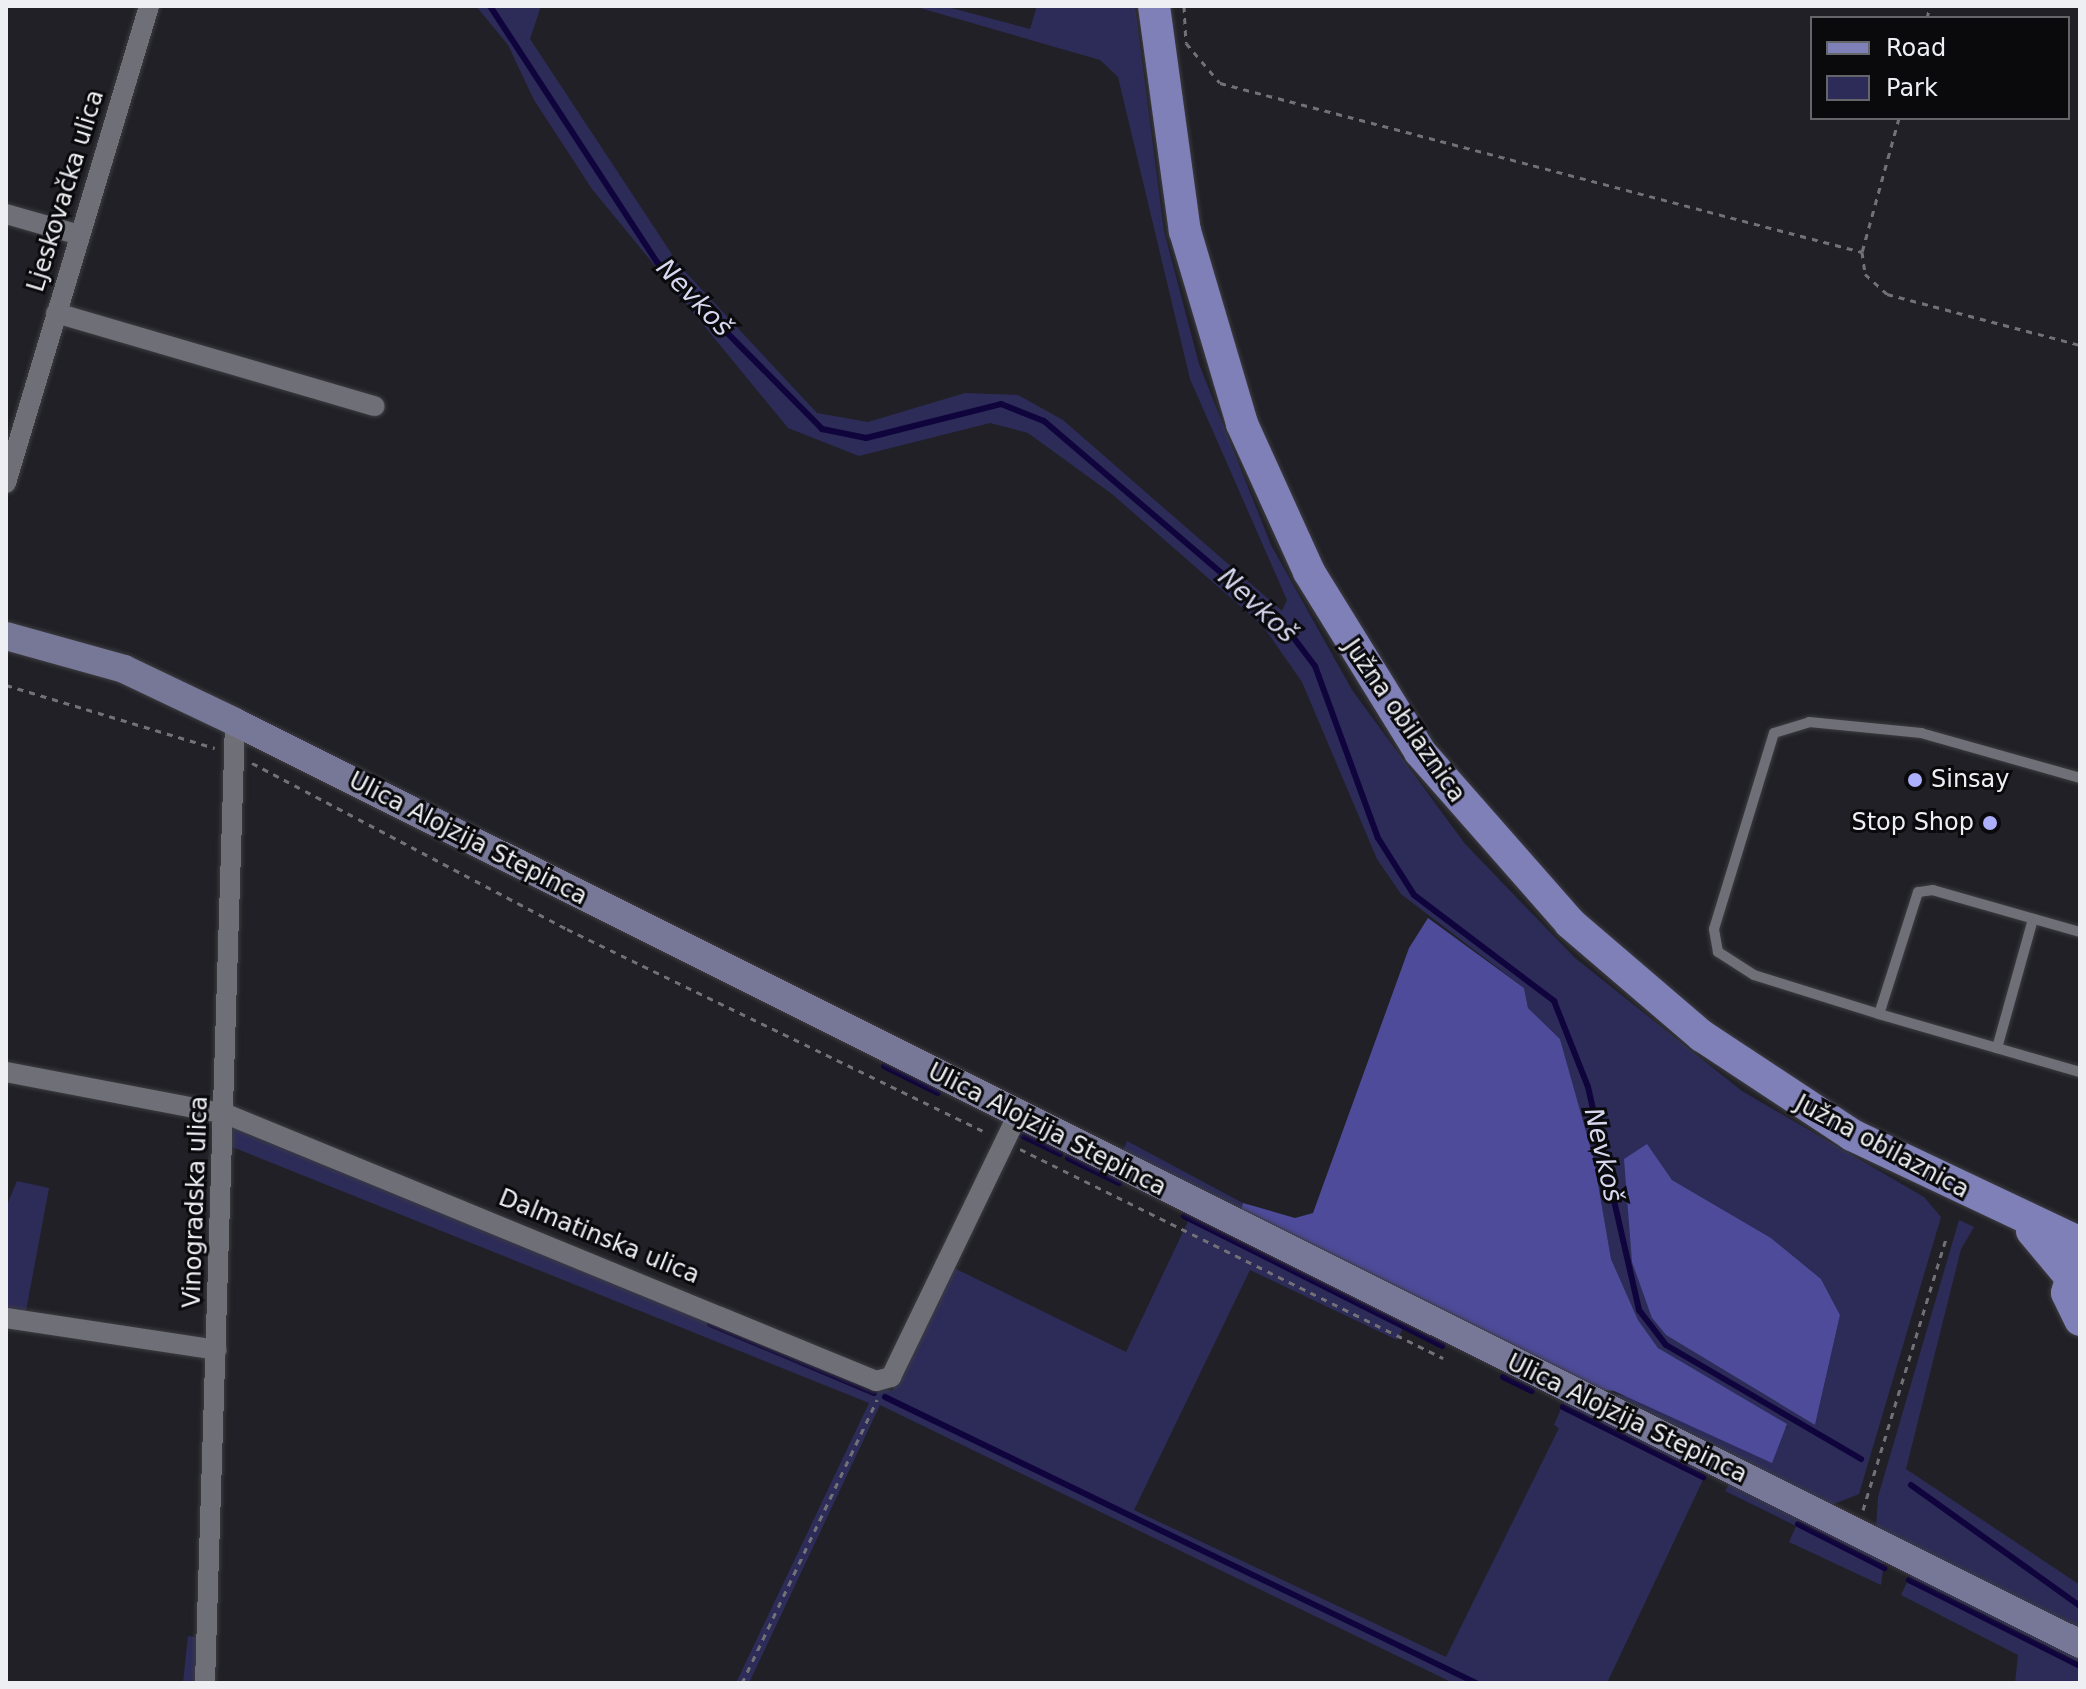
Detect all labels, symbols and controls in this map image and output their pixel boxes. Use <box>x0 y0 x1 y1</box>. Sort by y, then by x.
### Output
legend <box>1810 16 2070 120</box>
text: Road <box>1886 34 1946 62</box>
text: Park <box>1886 74 1938 102</box>
street label: Ljeskovačka ulica <box>22 87 110 295</box>
water label: Nevkoš <box>650 253 738 343</box>
water label: Nevkoš <box>1211 562 1303 650</box>
street label: Južna obilaznica <box>1337 634 1471 808</box>
street label: Ulica Alojzija Stepinca <box>344 766 592 912</box>
place label: Sinsay <box>1931 766 2010 794</box>
marker: Sinsay <box>1906 771 1924 789</box>
place label: Stop Shop <box>1851 809 1974 837</box>
marker: Stop Shop <box>1981 814 1999 832</box>
street label: Ulica Alojzija Stepinca <box>923 1057 1171 1203</box>
street label: Južna obilaznica <box>1790 1089 1974 1205</box>
street label: Vinogradska ulica <box>178 1095 214 1309</box>
water label: Nevkoš <box>1577 1105 1629 1205</box>
street label: Dalmatinska ulica <box>494 1184 704 1290</box>
street label: Ulica Alojzija Stepinca <box>1502 1348 1752 1490</box>

